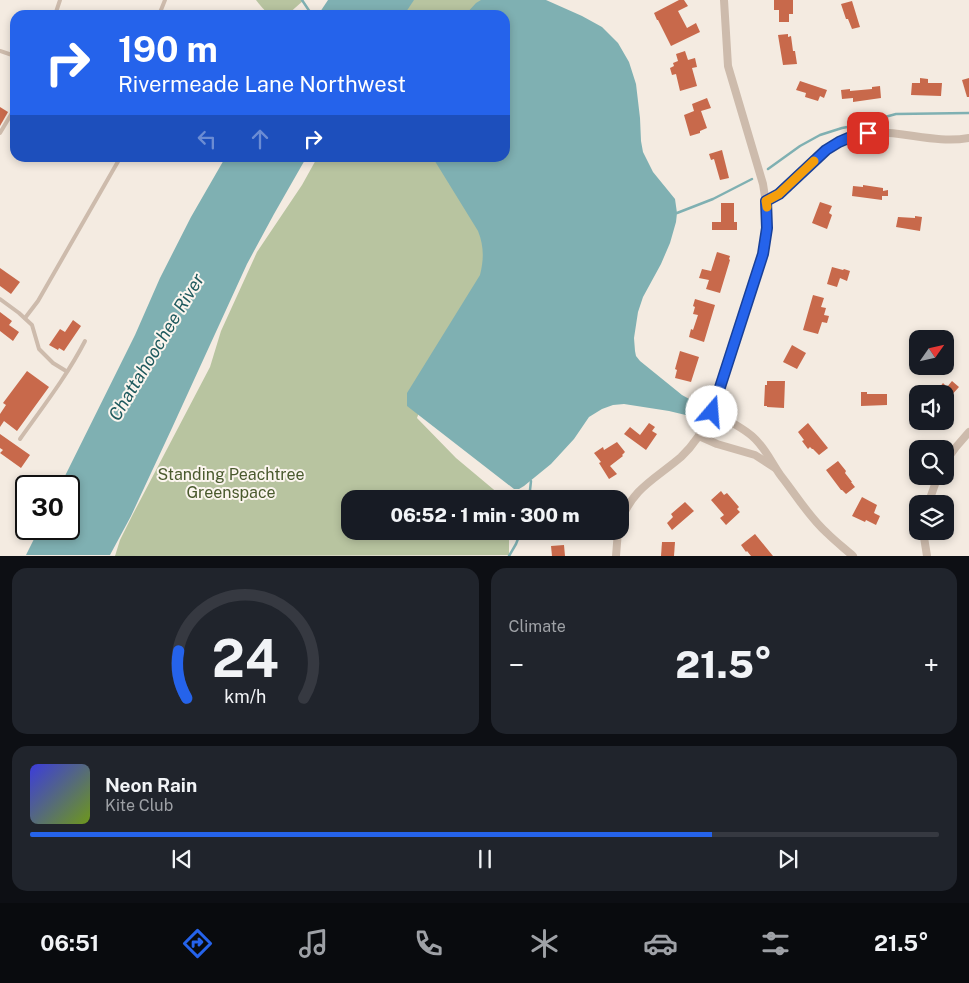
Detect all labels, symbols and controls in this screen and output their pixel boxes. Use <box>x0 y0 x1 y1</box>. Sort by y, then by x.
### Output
text: 190 m <box>118 29 218 70</box>
icon: right <box>35 30 100 95</box>
text: Rivermeade Lane Northwest <box>118 71 406 97</box>
pin <box>847 112 889 154</box>
icon: arrive <box>854 119 882 147</box>
icon: left <box>193 125 221 153</box>
icon: ahead <box>246 125 274 153</box>
icon: right <box>299 125 327 153</box>
water label: Chattahoochee River <box>104 270 208 424</box>
north arrow <box>909 330 954 375</box>
map controls <box>909 330 954 540</box>
position arrow <box>685 385 737 437</box>
button: sound <box>909 385 954 430</box>
button: search <box>909 440 954 485</box>
park label: Standing Peachtree Greenspace <box>157 465 305 502</box>
speed limit sign: 30 <box>15 475 80 540</box>
button: layers <box>909 495 954 540</box>
text: 06:52 · 1 min · 300 m <box>390 504 580 526</box>
text: Climate <box>509 617 566 636</box>
text: 24 <box>212 628 279 689</box>
text: 21.5° <box>675 642 772 687</box>
text: − <box>509 648 524 681</box>
text: + <box>923 648 939 681</box>
text: km/h <box>224 686 266 707</box>
text: Neon Rain <box>105 774 197 796</box>
text: Kite Club <box>105 796 173 815</box>
icon: previous <box>168 845 196 873</box>
icon: pause <box>471 845 499 873</box>
icon: next <box>774 845 802 873</box>
icon: directions <box>180 926 215 961</box>
icon: music <box>296 926 331 961</box>
icon: phone <box>411 926 446 961</box>
icon: climate <box>527 926 562 961</box>
icon: car <box>643 926 678 961</box>
icon: filters <box>758 926 793 961</box>
text: 06:51 <box>40 930 99 956</box>
text: 21.5° <box>874 930 929 956</box>

